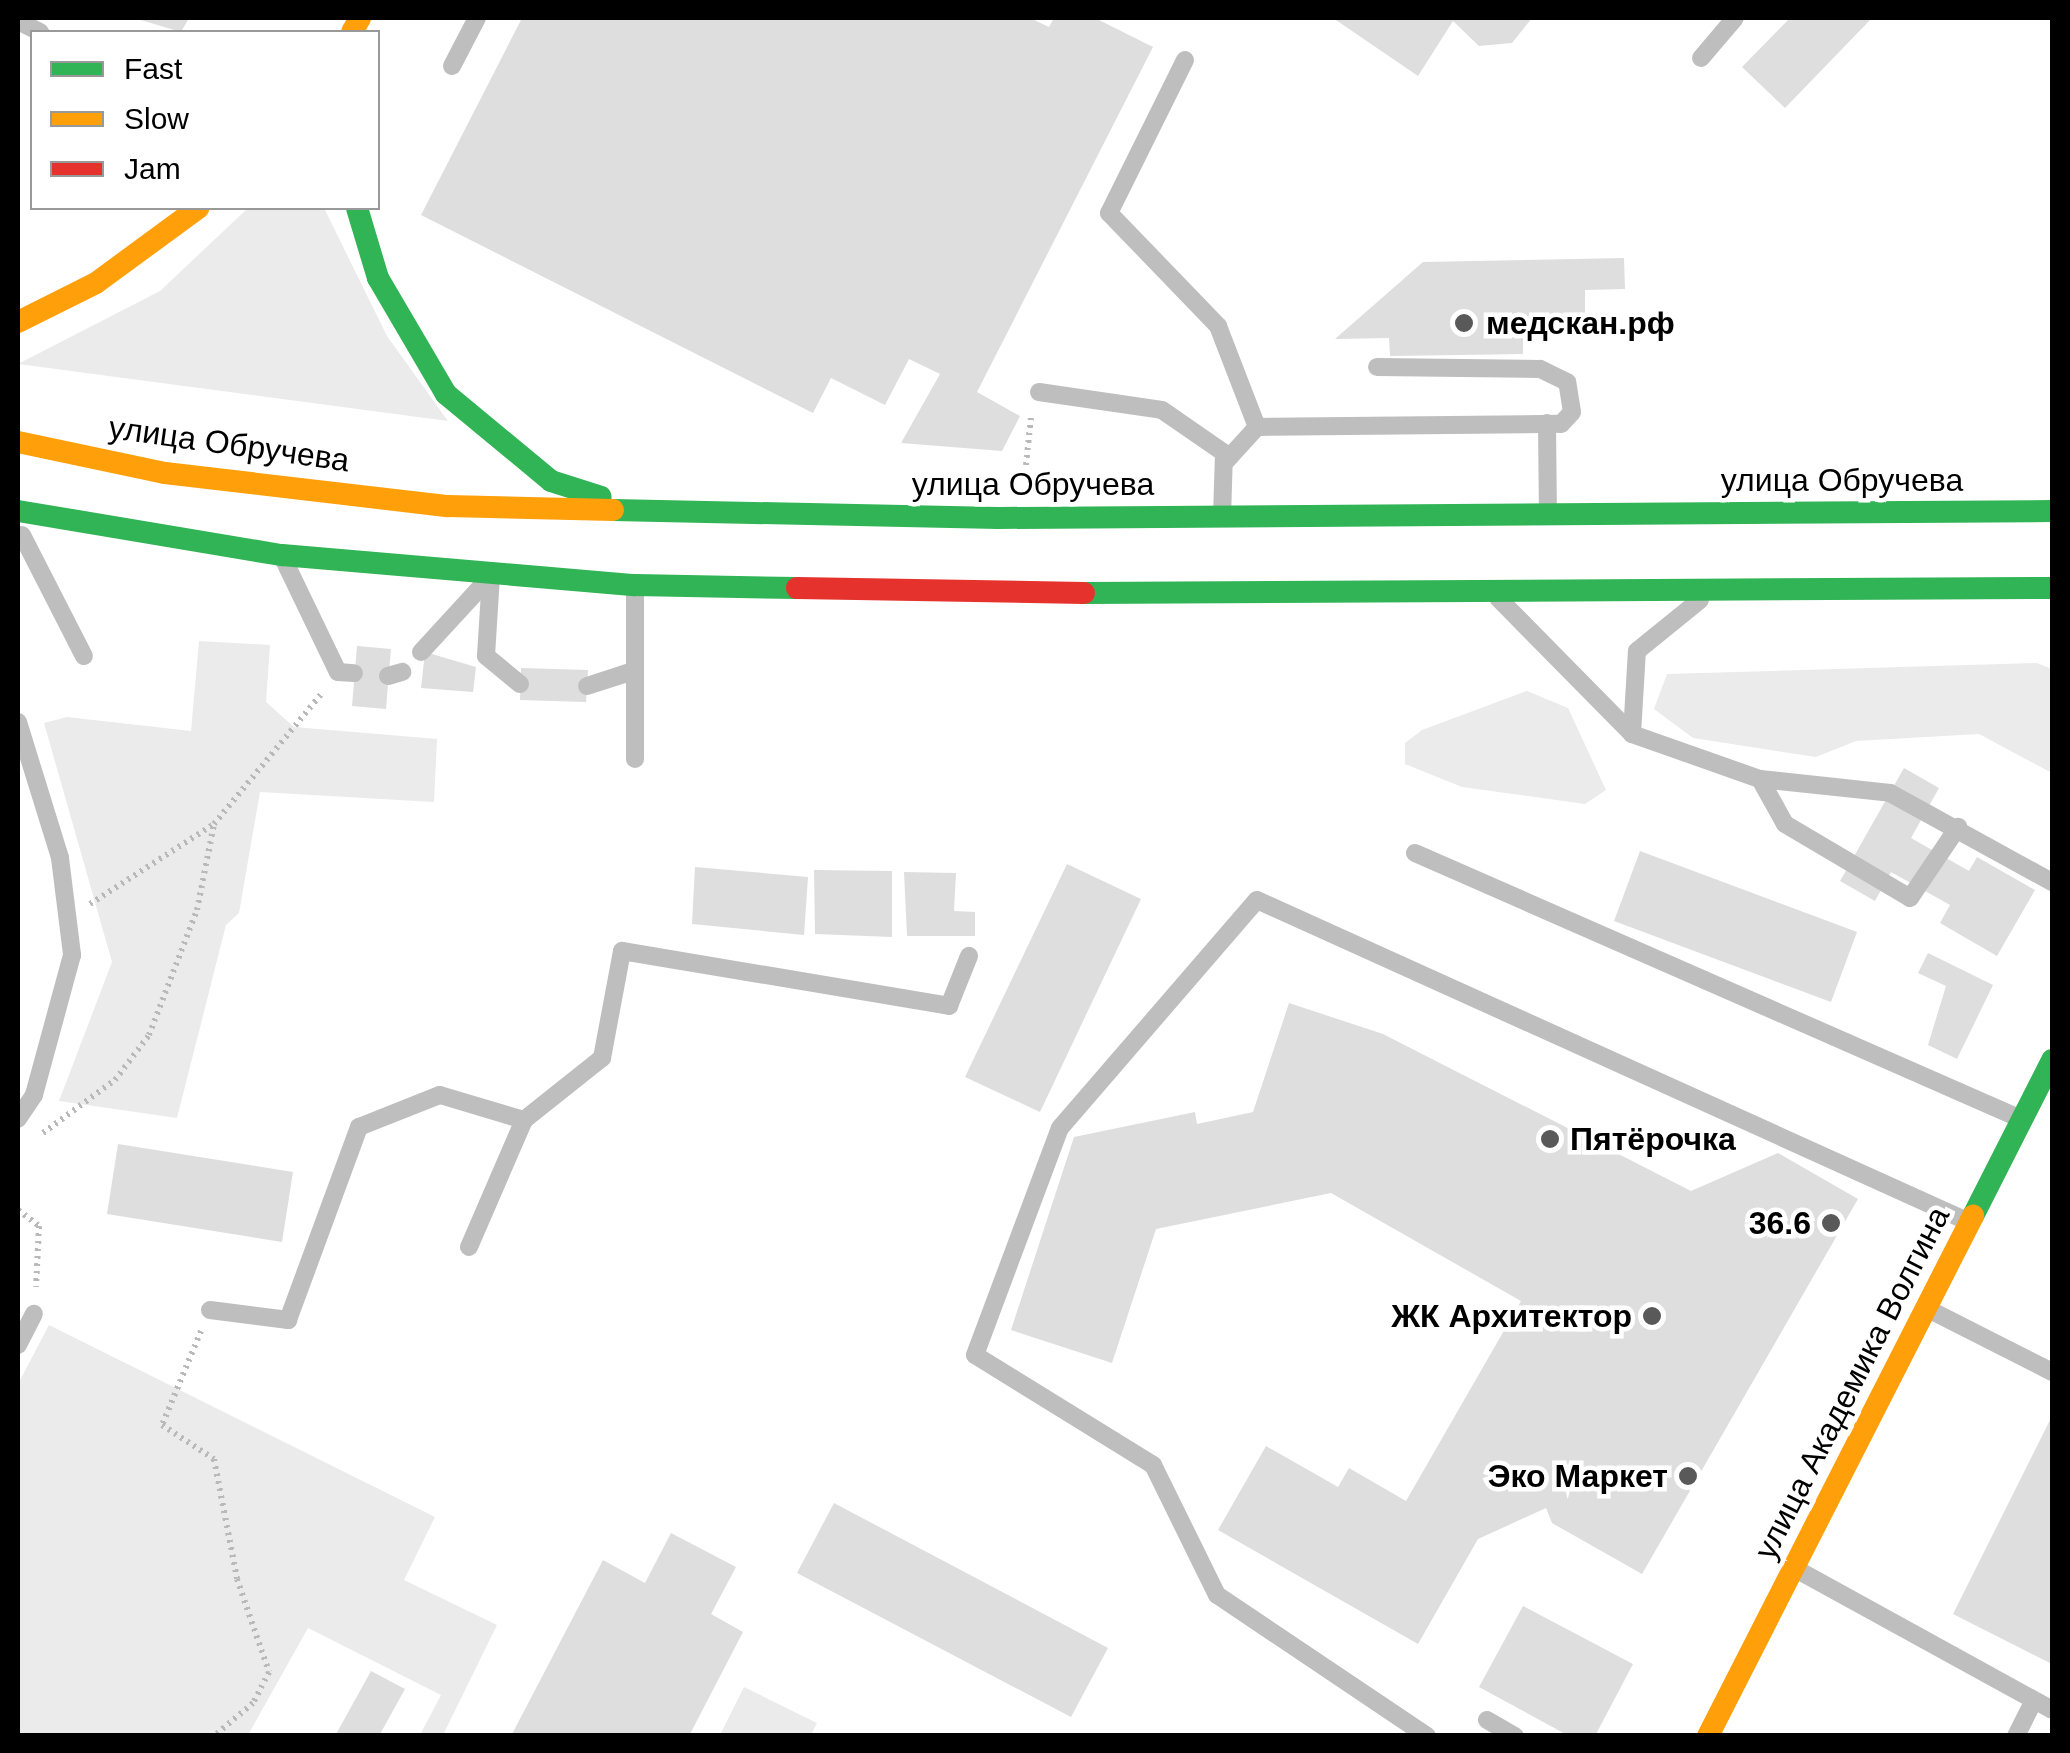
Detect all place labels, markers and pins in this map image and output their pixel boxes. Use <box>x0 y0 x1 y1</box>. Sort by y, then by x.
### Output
place label: медскан.рф <box>1486 304 1675 342</box>
marker: медскан.рф <box>1451 310 1477 336</box>
place label: Пятёрочка <box>1570 1120 1736 1158</box>
marker: Пятёрочка <box>1539 1128 1561 1150</box>
place label: 36.6 <box>1749 1204 1811 1242</box>
marker: 36.6 <box>1820 1212 1842 1234</box>
place label: ЖК Архитектор <box>1391 1297 1632 1335</box>
marker: ЖК Архитектор <box>1641 1305 1663 1327</box>
place label: Эко Маркет <box>1488 1457 1668 1495</box>
marker: Эко Маркет <box>1677 1465 1699 1487</box>

